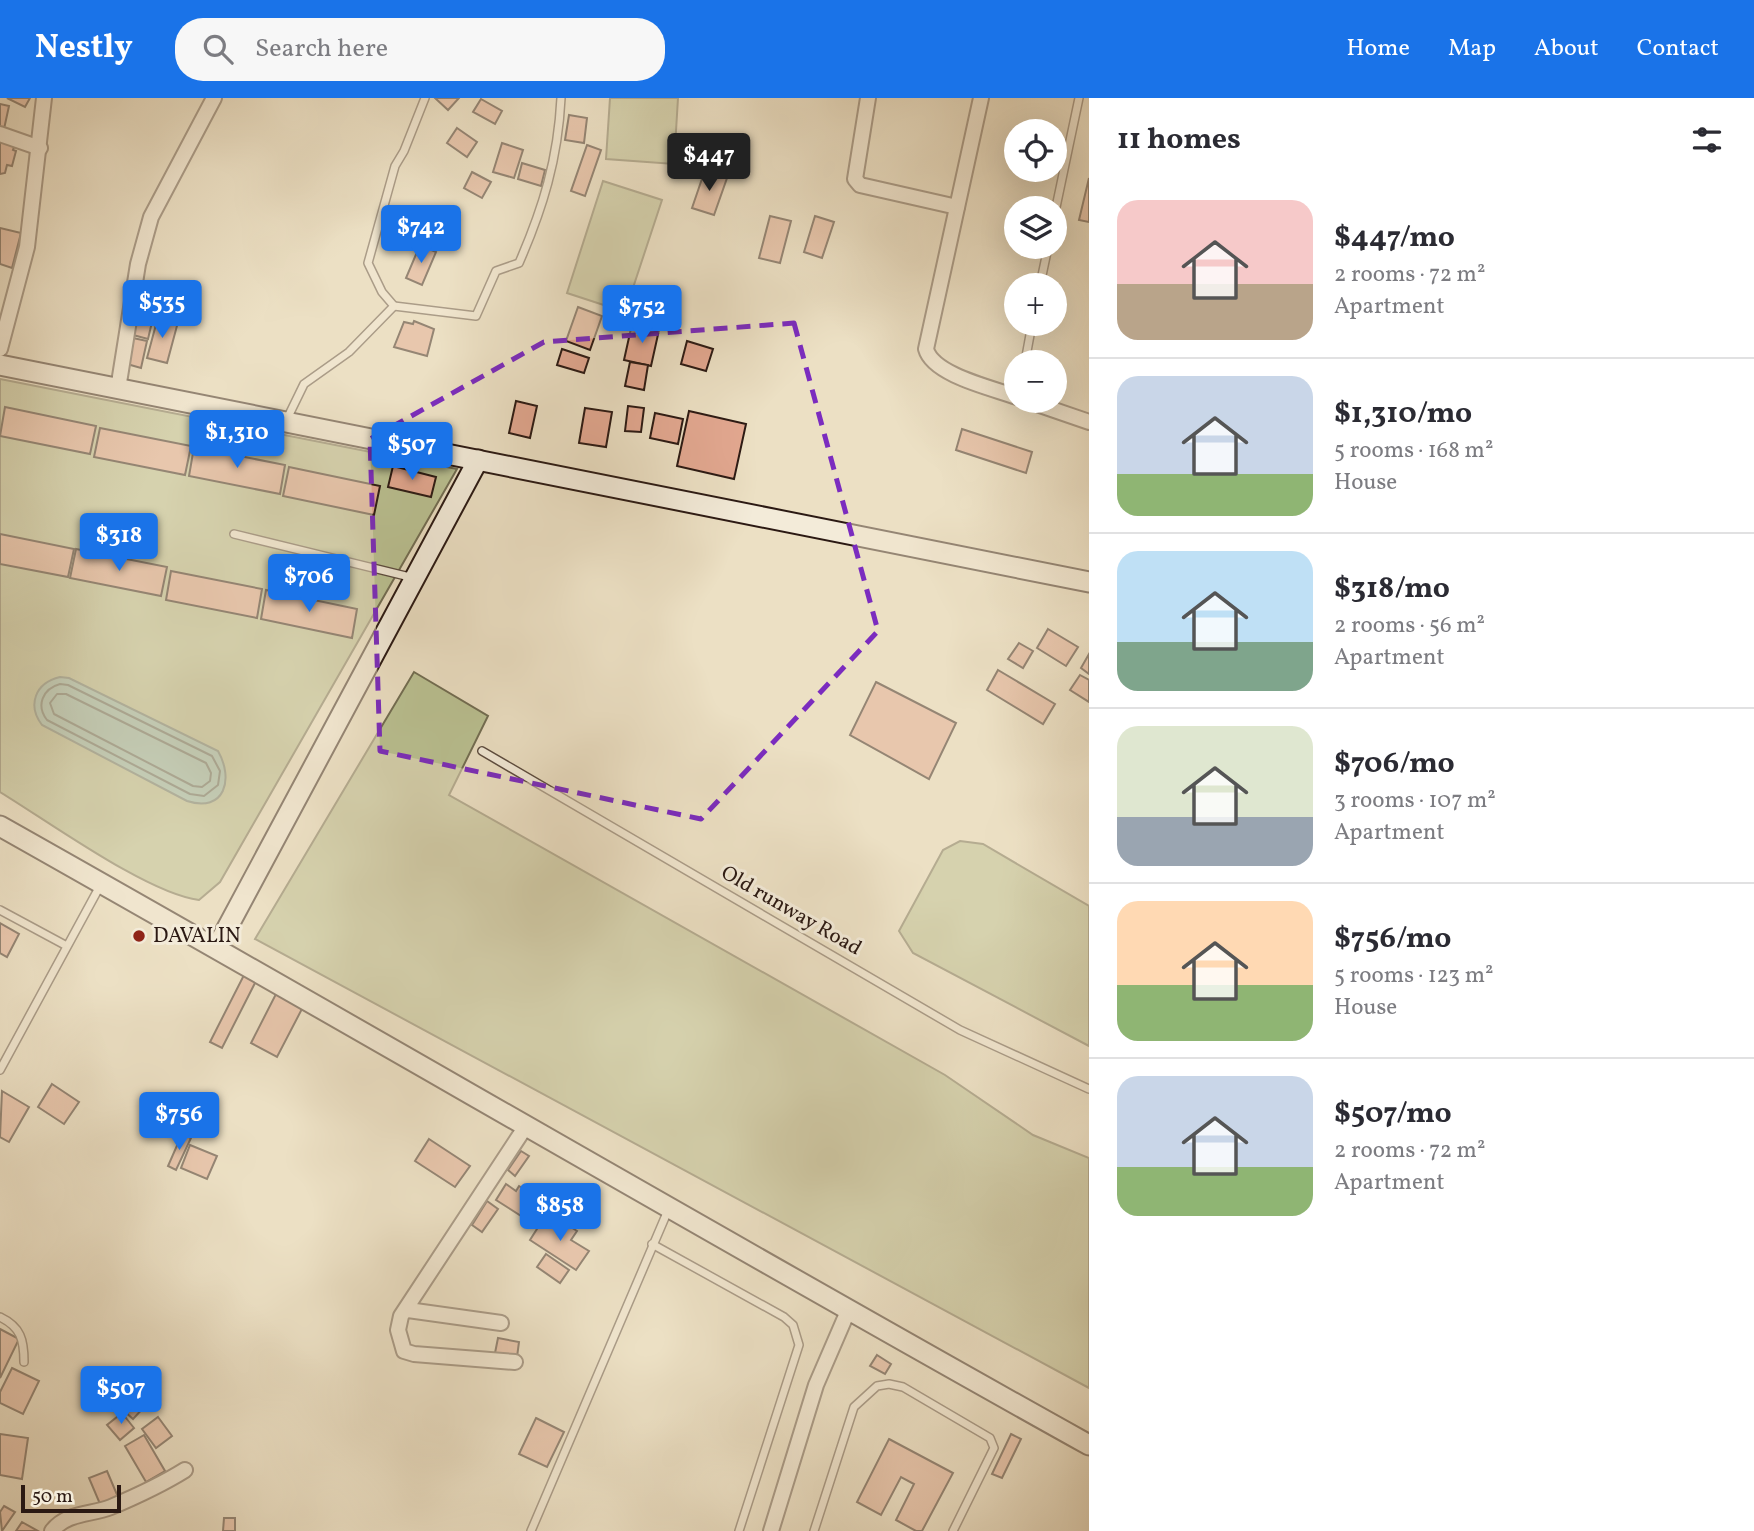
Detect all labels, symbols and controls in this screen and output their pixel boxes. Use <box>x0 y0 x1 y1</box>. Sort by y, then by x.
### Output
search box <box>175 18 665 81</box>
text: Nestly <box>35 26 133 72</box>
icon: search <box>199 30 237 68</box>
text: Search here <box>255 31 388 67</box>
text: Home <box>1346 32 1410 66</box>
text: Map <box>1448 32 1496 66</box>
text: About <box>1534 32 1599 66</box>
text: Contact <box>1637 32 1719 66</box>
map controls <box>1004 119 1067 413</box>
button: locate <box>1004 119 1067 182</box>
text: 11 homes <box>1117 119 1241 161</box>
icon: filters <box>1688 121 1726 159</box>
pin: $447 <box>668 134 750 193</box>
text: $447 <box>683 140 735 172</box>
button: layers <box>1004 196 1067 259</box>
pin: $742 <box>380 206 462 265</box>
text: $742 <box>397 212 445 244</box>
text: $447/mo <box>1334 217 1455 259</box>
icon: home <box>1173 228 1257 312</box>
text: 2 rooms · 72 m² <box>1334 259 1485 291</box>
button: + <box>1004 273 1067 336</box>
pin: $535 <box>121 280 203 340</box>
pin: $752 <box>601 286 683 345</box>
text: $535 <box>139 287 185 319</box>
text: Apartment <box>1334 291 1445 323</box>
text: $752 <box>619 292 665 324</box>
button: − <box>1004 350 1067 413</box>
text: $1,310/mo <box>1334 393 1472 435</box>
icon: home <box>1173 404 1257 488</box>
pin: $1,310 <box>180 410 294 470</box>
text: $1,310 <box>205 417 269 449</box>
pin: $507 <box>371 422 453 482</box>
text: $507 <box>388 429 436 461</box>
text: 5 rooms · 168 m² <box>1334 435 1493 467</box>
text: House <box>1334 467 1397 499</box>
pin: $318 <box>78 514 160 573</box>
text: $318 <box>96 520 142 552</box>
pin: $706 <box>268 554 350 614</box>
text: $706 <box>284 561 334 593</box>
text: $318/mo <box>1334 568 1450 610</box>
icon: home <box>1173 579 1257 663</box>
text: 2 rooms · 56 m² <box>1334 610 1485 642</box>
text: Apartment <box>1334 642 1445 674</box>
text: $706/mo <box>1334 743 1455 785</box>
icon: home <box>1173 754 1257 838</box>
text: 3 rooms · 107 m² <box>1334 785 1496 817</box>
text: Apartment <box>1334 817 1445 849</box>
street label: Old runway Road <box>715 859 867 963</box>
text: $756/mo <box>1334 918 1451 960</box>
place label: DAVALIN <box>153 922 241 951</box>
marker: DAVALIN <box>131 928 147 944</box>
icon: home <box>1173 929 1257 1013</box>
text: 5 rooms · 123 m² <box>1334 960 1494 992</box>
text: House <box>1334 992 1397 1024</box>
pin: $756 <box>138 1093 220 1152</box>
text: $507/mo <box>1334 1093 1452 1135</box>
text: $756 <box>155 1099 203 1131</box>
icon: home <box>1173 1104 1257 1188</box>
text: 2 rooms · 72 m² <box>1334 1135 1485 1167</box>
text: Apartment <box>1334 1167 1445 1199</box>
pin: $858 <box>519 1184 601 1243</box>
text: $858 <box>536 1190 584 1222</box>
pin: $507 <box>80 1366 162 1426</box>
text: $507 <box>97 1373 145 1405</box>
scale bar <box>21 1482 121 1514</box>
text: 50 m <box>32 1484 73 1510</box>

